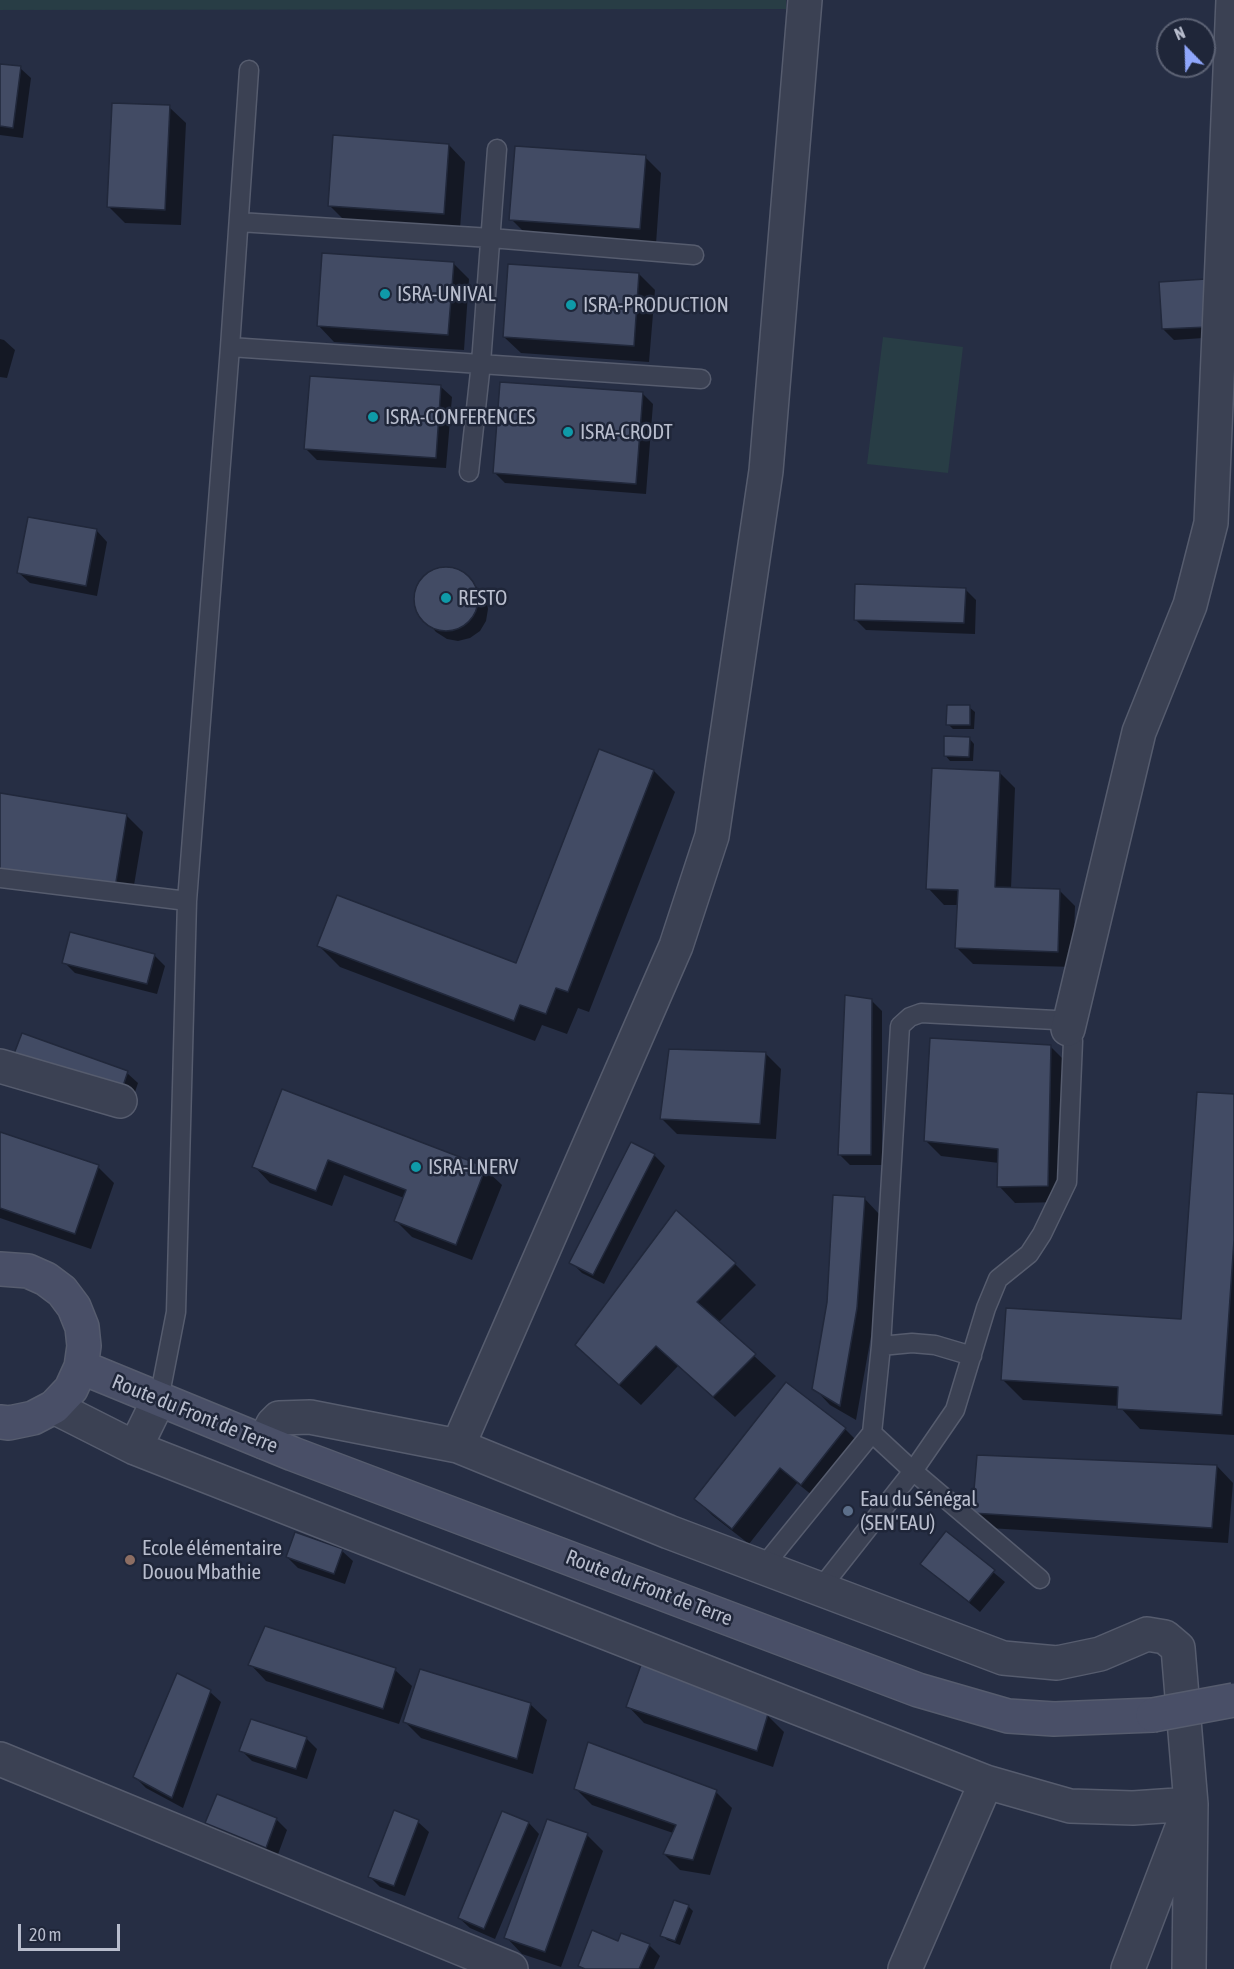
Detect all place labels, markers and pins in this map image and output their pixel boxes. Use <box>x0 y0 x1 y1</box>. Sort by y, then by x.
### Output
place label: ISRA-UNIVAL <box>397 281 496 307</box>
marker: ISRA-UNIVAL <box>378 287 392 301</box>
place label: ISRA-PRODUCTION <box>583 292 729 318</box>
marker: ISRA-PRODUCTION <box>564 298 578 312</box>
place label: ISRA-CONFERENCES <box>385 404 535 430</box>
marker: ISRA-CONFERENCES <box>366 410 380 424</box>
place label: ISRA-CRODT <box>580 419 673 445</box>
marker: ISRA-CRODT <box>561 425 575 439</box>
place label: RESTO <box>458 585 507 611</box>
marker: RESTO <box>439 591 453 605</box>
place label: ISRA-LNERV <box>428 1154 518 1180</box>
marker: ISRA-LNERV <box>409 1160 423 1174</box>
place label: Eau du Sénégal (SEN'EAU) <box>860 1486 977 1536</box>
marker: Eau du Sénégal (SEN'EAU) <box>841 1504 855 1518</box>
place label: Ecole élémentaire Douou Mbathie <box>142 1535 282 1585</box>
marker: Ecole élémentaire Douou Mbathie <box>123 1553 137 1567</box>

